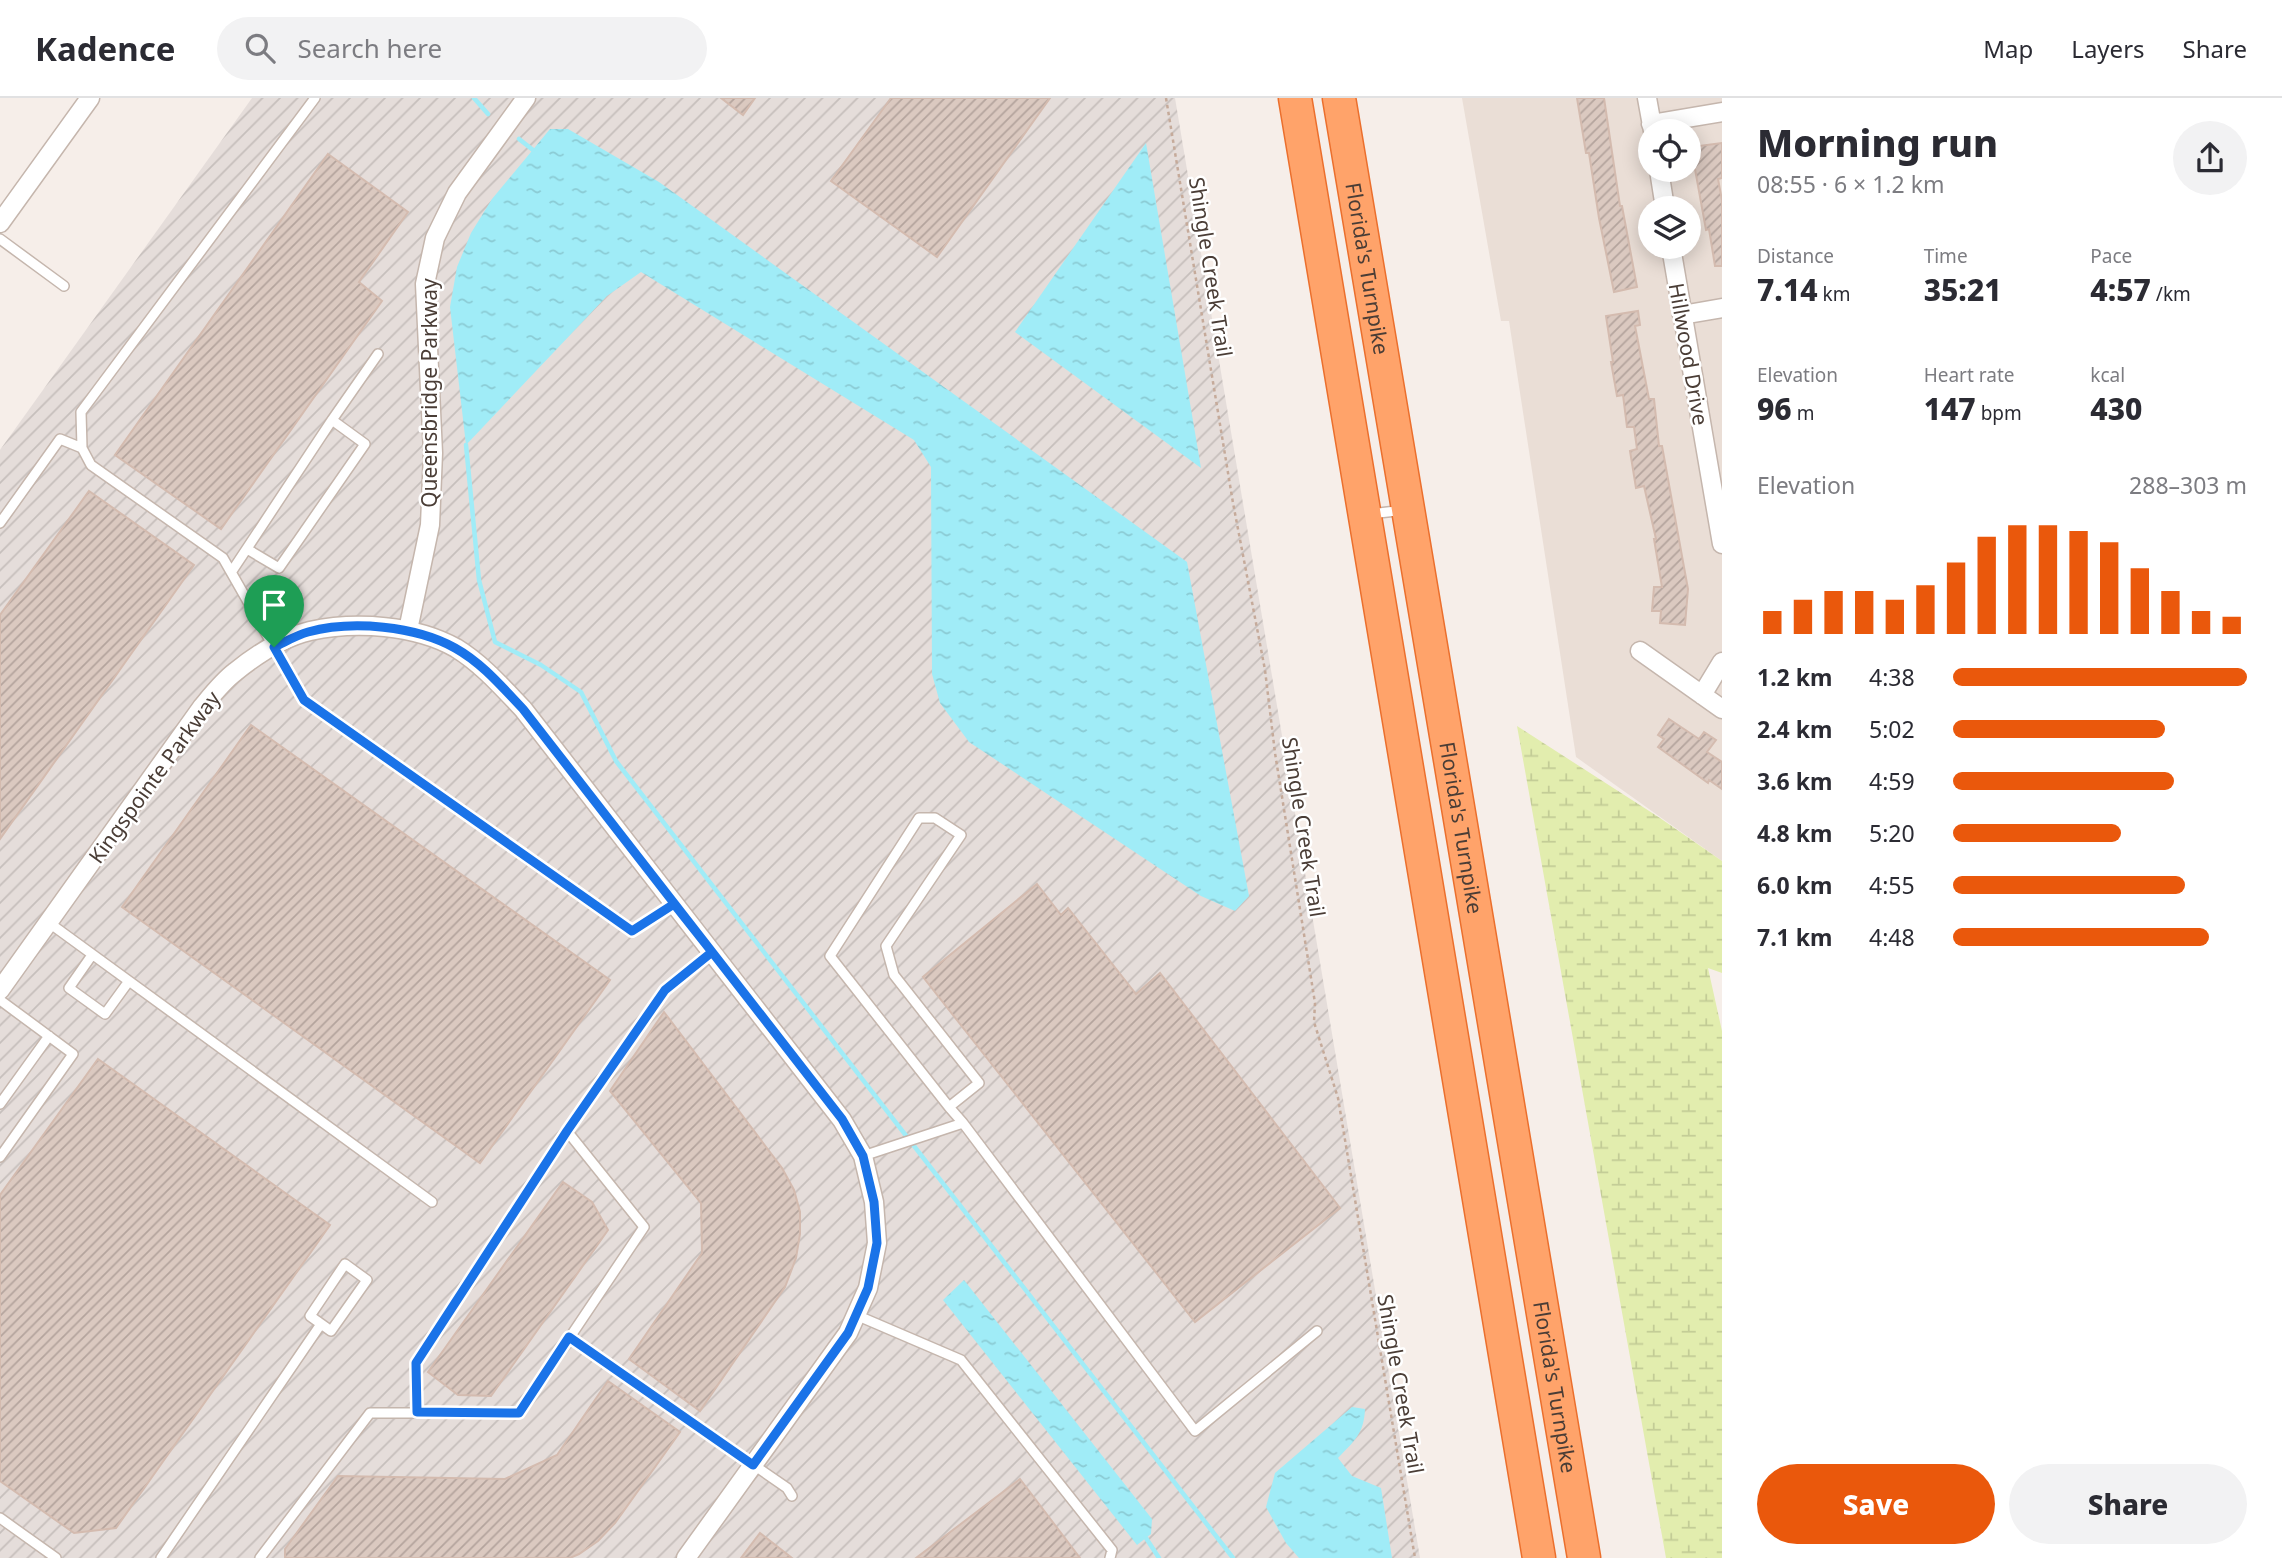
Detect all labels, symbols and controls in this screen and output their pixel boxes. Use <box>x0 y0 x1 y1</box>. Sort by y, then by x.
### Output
search box <box>217 17 707 80</box>
text: Kadence <box>35 26 175 71</box>
icon: search <box>241 29 279 67</box>
text: Search here <box>297 30 442 66</box>
text: Map <box>1983 32 2033 65</box>
text: Layers <box>2071 32 2145 65</box>
text: Share <box>2183 32 2247 65</box>
text: Morning run <box>1757 116 1998 168</box>
map controls <box>1638 119 1701 259</box>
button: locate <box>1638 119 1701 182</box>
button: share <box>2173 121 2247 195</box>
text: 08:55 · 6 × 1.2 km <box>1757 168 1944 200</box>
street label: Shingle Creek Trail <box>1183 175 1239 359</box>
street label: Florida's Turnpike <box>1339 180 1396 357</box>
button: layers <box>1638 196 1701 259</box>
text: Distance <box>1757 243 1834 269</box>
text: Time <box>1924 243 1968 269</box>
text: Pace <box>2090 243 2132 269</box>
text: 7.14 <box>1757 269 1818 310</box>
text: 35:21 <box>1924 269 2002 310</box>
text: 4:57 <box>2090 269 2151 310</box>
street label: Queensbridge Parkway <box>415 278 443 508</box>
street label: Hillwood Drive <box>1663 281 1715 427</box>
text: km <box>1818 281 1850 307</box>
text: /km <box>2151 281 2191 307</box>
text: Elevation <box>1757 362 1838 388</box>
text: Heart rate <box>1924 362 2014 388</box>
text: kcal <box>2090 362 2125 388</box>
text: 96 <box>1757 388 1792 429</box>
text: 147 <box>1924 388 1976 429</box>
text: 430 <box>2090 388 2142 429</box>
text: m <box>1792 400 1814 426</box>
text: bpm <box>1976 400 2022 426</box>
text: Elevation <box>1757 469 1855 501</box>
text: 288–303 m <box>2129 469 2247 501</box>
pin <box>244 575 304 647</box>
icon: arrive <box>255 586 293 624</box>
text: 1.2 km <box>1757 661 1832 693</box>
text: 4:38 <box>1869 661 1915 693</box>
street label: Kingspointe Parkway <box>82 685 226 869</box>
text: 2.4 km <box>1757 713 1832 745</box>
text: 5:02 <box>1869 713 1915 745</box>
street label: Shingle Creek Trail <box>1276 735 1332 919</box>
street label: Florida's Turnpike <box>1433 740 1490 916</box>
text: 3.6 km <box>1757 765 1832 797</box>
text: 4:59 <box>1869 765 1915 797</box>
text: 4.8 km <box>1757 817 1832 849</box>
text: 5:20 <box>1869 817 1915 849</box>
text: 6.0 km <box>1757 869 1832 901</box>
text: 4:55 <box>1869 869 1915 901</box>
text: 7.1 km <box>1757 921 1832 953</box>
text: 4:48 <box>1869 921 1915 953</box>
street label: Shingle Creek Trail <box>1371 1292 1431 1476</box>
street label: Florida's Turnpike <box>1527 1299 1584 1475</box>
button: Save <box>1757 1464 1995 1544</box>
button: Share <box>2009 1464 2247 1544</box>

